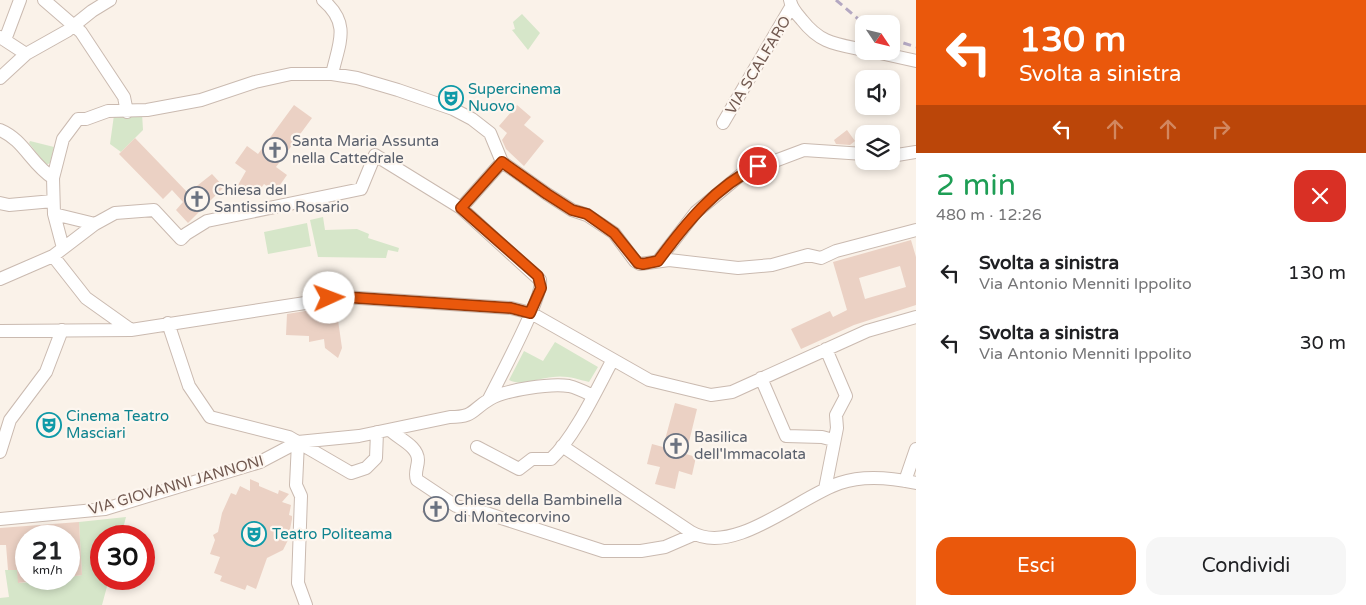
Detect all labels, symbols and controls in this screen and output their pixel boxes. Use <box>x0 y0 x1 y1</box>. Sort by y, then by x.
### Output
street label: VIA SCALFARO <box>722 13 794 117</box>
north arrow <box>855 15 900 60</box>
map controls <box>855 15 900 170</box>
text: 130 m <box>1019 19 1126 61</box>
icon: left <box>936 20 1001 85</box>
text: Svolta a sinistra <box>1019 61 1181 87</box>
button: sound <box>855 70 900 115</box>
place label: Supercinema Nuovo <box>468 80 561 115</box>
theatre icon: Supercinema Nuovo <box>438 85 464 111</box>
icon: left <box>1048 115 1076 143</box>
icon: ahead <box>1101 115 1129 143</box>
icon: ahead <box>1154 115 1182 143</box>
icon: right <box>1207 115 1235 143</box>
button: layers <box>855 125 900 170</box>
place label: Santa Maria Assunta nella Cattedrale <box>292 132 439 167</box>
church icon: Santa Maria Assunta nella Cattedrale <box>262 137 288 163</box>
pin <box>737 145 779 187</box>
icon: arrive <box>744 152 772 180</box>
text: 2 min <box>936 167 1016 204</box>
button: close <box>1294 170 1346 222</box>
place label: Chiesa del Santissimo Rosario <box>214 181 349 216</box>
church icon: Chiesa del Santissimo Rosario <box>184 186 210 212</box>
text: 480 m · 12:26 <box>936 205 1042 225</box>
text: Svolta a sinistra <box>979 252 1119 274</box>
icon: left <box>936 259 964 287</box>
text: 130 m <box>1288 262 1346 284</box>
position arrow <box>302 271 354 323</box>
text: Via Antonio Menniti Ippolito <box>979 274 1192 294</box>
text: Svolta a sinistra <box>979 322 1119 344</box>
icon: left <box>936 329 964 357</box>
text: 30 m <box>1300 332 1346 354</box>
text: Via Antonio Menniti Ippolito <box>979 344 1192 364</box>
place label: Cinema Teatro Masciari <box>66 407 169 442</box>
theatre icon: Cinema Teatro Masciari <box>36 412 62 438</box>
place label: Basilica dell'Immacolata <box>694 428 806 463</box>
church icon: Basilica dell'Immacolata <box>663 433 689 459</box>
street label: VIA GIOVANNI JANNONI <box>86 451 266 519</box>
place label: Chiesa della Bambinella di Montecorvino <box>454 491 622 526</box>
church icon: Chiesa della Bambinella di Montecorvino <box>423 496 449 522</box>
theatre icon: Teatro Politeama <box>241 521 267 547</box>
speed limit sign: 30 <box>90 525 155 590</box>
place label: Teatro Politeama <box>272 525 392 543</box>
text: 21 <box>32 536 63 566</box>
button: Esci <box>936 537 1136 595</box>
button: Condividi <box>1146 537 1346 595</box>
text: km/h <box>32 563 63 577</box>

